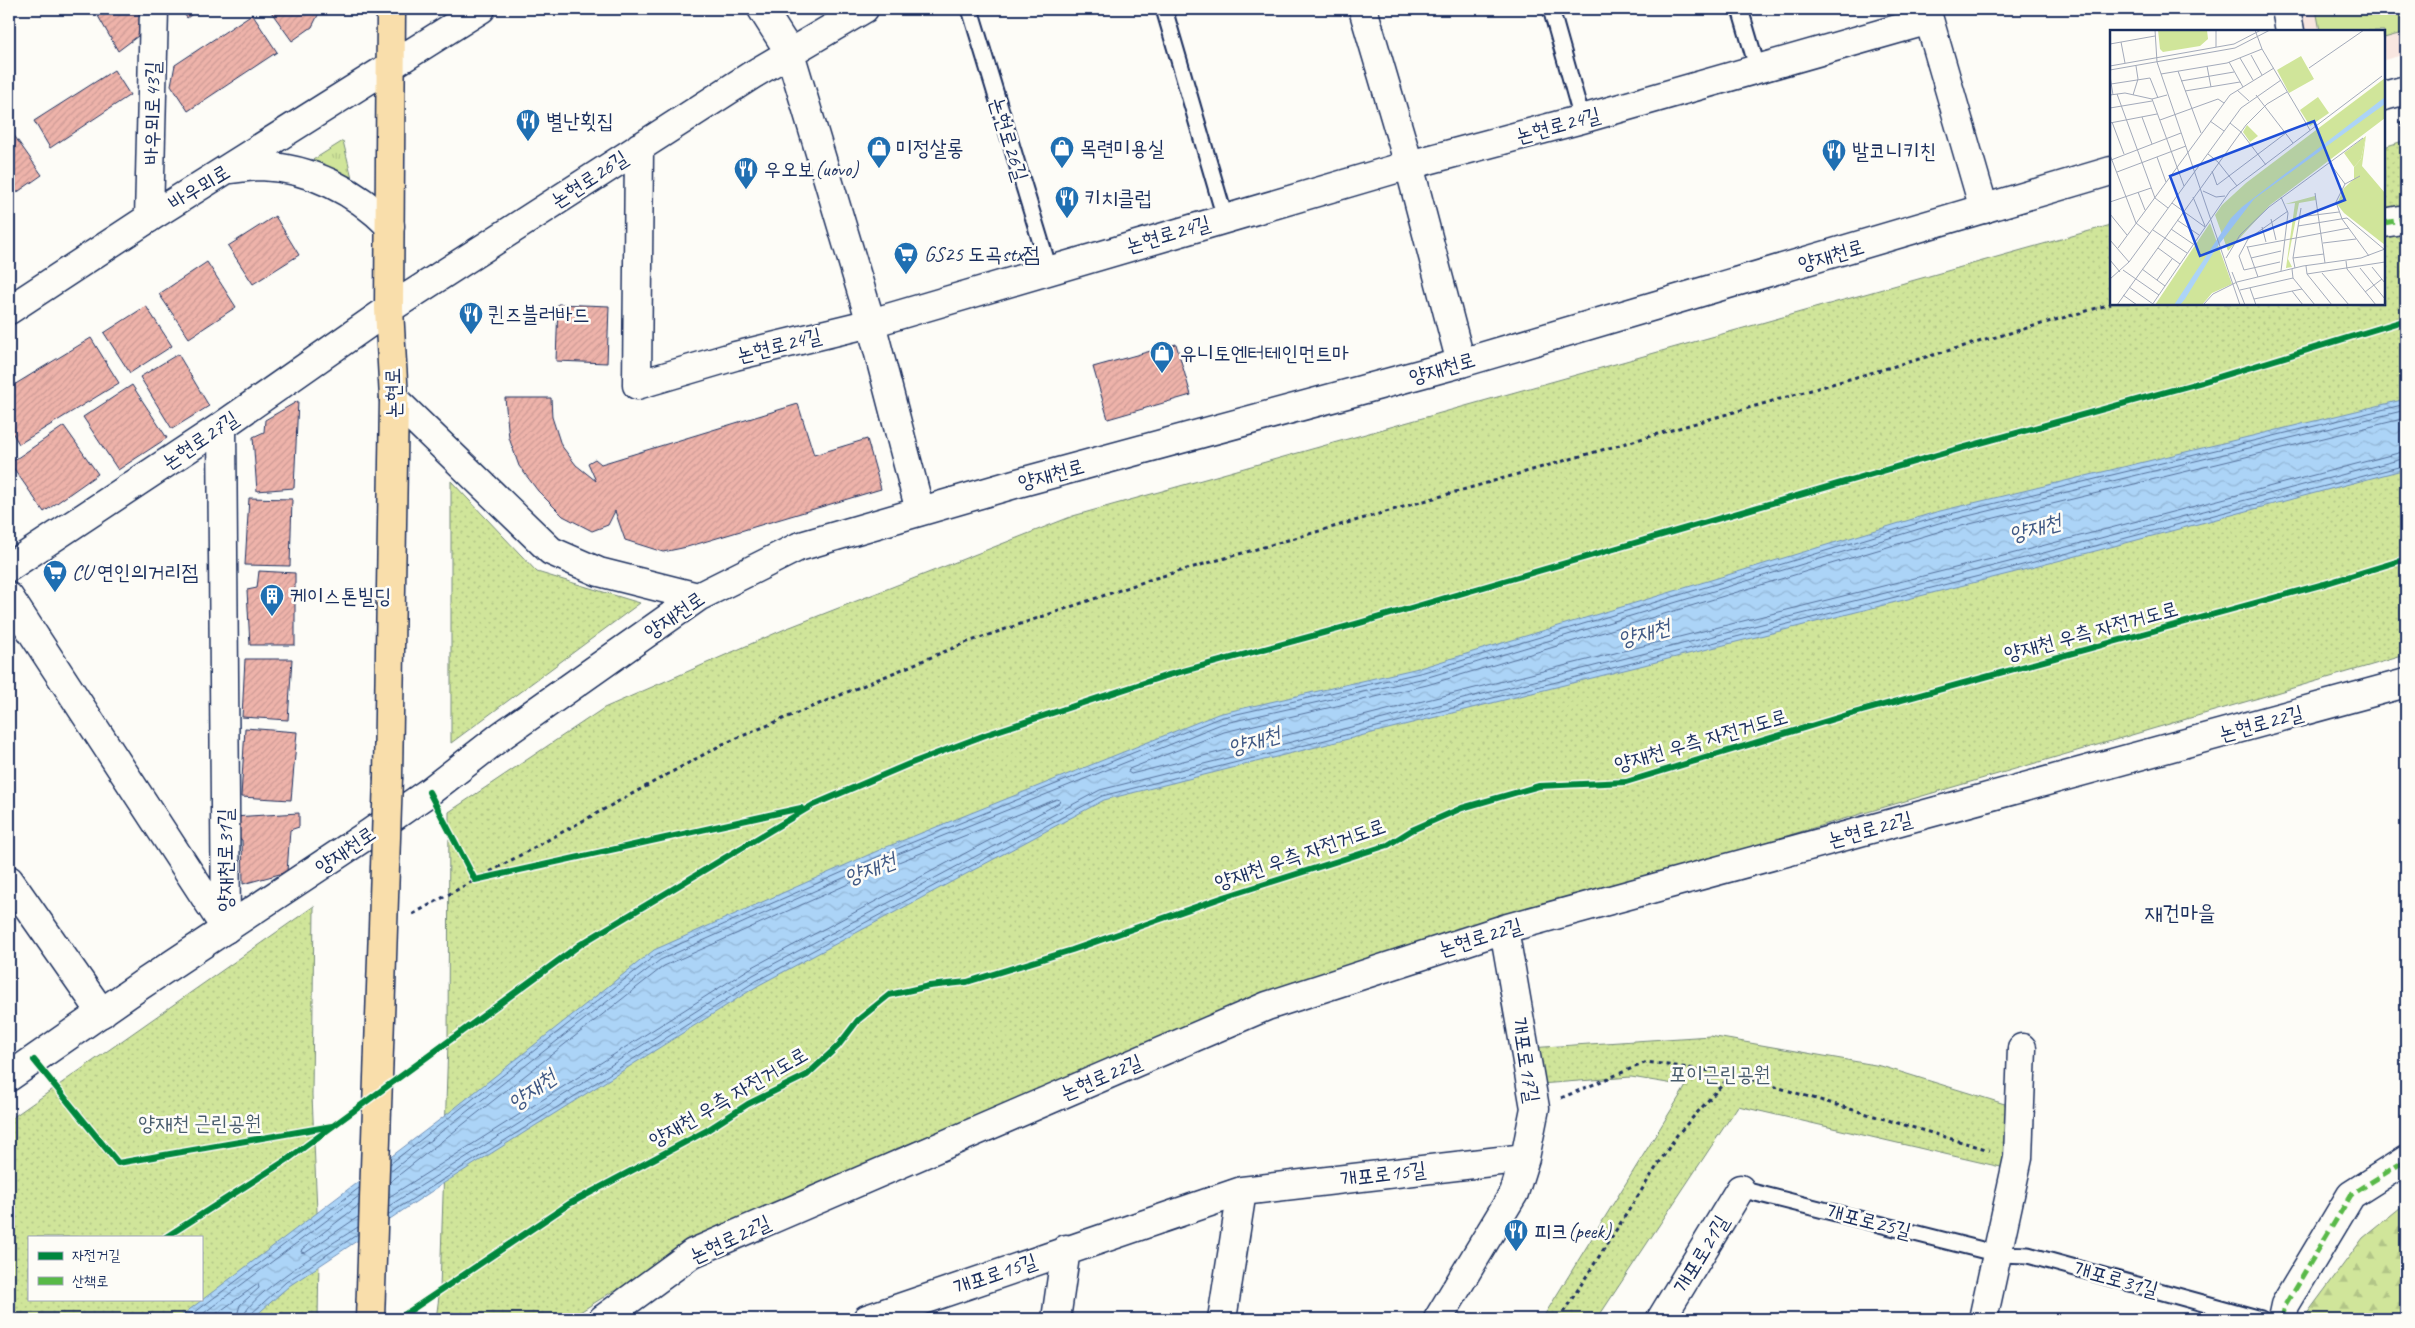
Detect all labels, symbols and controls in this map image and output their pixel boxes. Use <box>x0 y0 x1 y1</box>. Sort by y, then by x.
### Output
inset map <box>2110 30 2385 305</box>
street label: 바우뫼로43길 <box>138 61 166 165</box>
street label: 논현로26길 <box>984 94 1034 184</box>
street label: 논현로24길 <box>1513 101 1603 149</box>
restaurant icon: 별난횟집 <box>515 108 541 142</box>
place label: 별난횟집 <box>546 108 614 134</box>
shop icon: 미정살롱 <box>866 135 892 169</box>
place label: 미정살롱 <box>896 135 964 161</box>
shop icon: 목련미용실 <box>1049 135 1075 169</box>
place label: 목련미용실 <box>1080 135 1165 161</box>
restaurant icon: 발코니키친 <box>1821 138 1847 172</box>
place label: 발코니키친 <box>1852 138 1937 164</box>
street label: 논현로26길 <box>546 144 632 213</box>
restaurant icon: 우오보(uovo) <box>733 156 759 190</box>
place label: 우오보(uovo) <box>764 156 859 182</box>
street label: 바우뫼로 <box>163 158 235 216</box>
restaurant icon: 키치클럽 <box>1054 185 1080 219</box>
place label: 키치클럽 <box>1084 185 1152 211</box>
street label: 논현로24길 <box>1123 210 1213 258</box>
street label: 양재천로 <box>1795 233 1867 277</box>
supermarket icon: GS25 도곡stx점 <box>893 241 919 275</box>
place label: GS25 도곡stx점 <box>924 241 1040 267</box>
restaurant icon: 퀸즈블러바드 <box>458 301 484 335</box>
place label: 퀸즈블러바드 <box>488 301 589 327</box>
street label: 논현로24길 <box>734 322 824 368</box>
shop icon: 유니토엔터테인먼트마 <box>1149 340 1175 374</box>
place label: 유니토엔터테인먼트마 <box>1180 340 1349 366</box>
street label: 양재천로 <box>1406 346 1478 390</box>
street label: 논현로 <box>380 367 406 419</box>
street label: 논현로27길 <box>157 405 243 475</box>
street label: 양재천로 <box>1015 453 1087 495</box>
water label: 양재천 <box>2006 507 2066 548</box>
supermarket icon: CU 연인의거리점 <box>42 559 68 593</box>
place label: CU 연인의거리점 <box>72 559 198 585</box>
building icon: 케이스톤빌딩 <box>259 583 285 617</box>
place label: 케이스톤빌딩 <box>290 583 391 609</box>
street label: 양재천로 <box>639 585 709 645</box>
street label: 양재천 우측 자전거도로 <box>2001 595 2181 667</box>
water label: 양재천 <box>1615 612 1675 653</box>
street label: 논현로22길 <box>2216 699 2306 747</box>
street label: 양재천 우측 자전거도로 <box>1611 703 1791 777</box>
water label: 양재천 <box>1225 720 1286 762</box>
street label: 논현로22길 <box>1825 805 1915 853</box>
street label: 양재천로31길 <box>212 808 238 912</box>
street label: 양재천 우측 자전거도로 <box>1211 813 1389 895</box>
street label: 양재천로 <box>310 820 380 880</box>
water label: 양재천 <box>840 846 902 892</box>
district label: 재건마을 <box>2145 899 2215 927</box>
street label: 논현로22길 <box>1435 912 1525 962</box>
street label: 개포로17길 <box>1506 1015 1546 1105</box>
street label: 양재천 우측 자전거도로 <box>644 1041 812 1153</box>
street label: 논현로22길 <box>1056 1048 1146 1106</box>
park label: 포이근린공원 <box>1669 1061 1771 1087</box>
water label: 양재천 <box>502 1062 564 1117</box>
park label: 양재천 근린공원 <box>138 1110 262 1136</box>
street label: 개포로15길 <box>1338 1156 1428 1192</box>
street label: 개포로25길 <box>1824 1198 1914 1244</box>
street label: 논현로22길 <box>685 1209 775 1269</box>
street label: 개포로21길 <box>1668 1210 1734 1298</box>
restaurant icon: 피크(peek) <box>1503 1218 1529 1252</box>
place label: 피크(peek) <box>1534 1218 1612 1244</box>
legend <box>28 1236 202 1300</box>
text: 자전거길 <box>72 1246 120 1265</box>
street label: 개포로15길 <box>950 1248 1040 1300</box>
street label: 개포로31길 <box>2071 1255 2161 1303</box>
text: 산책로 <box>72 1272 108 1291</box>

